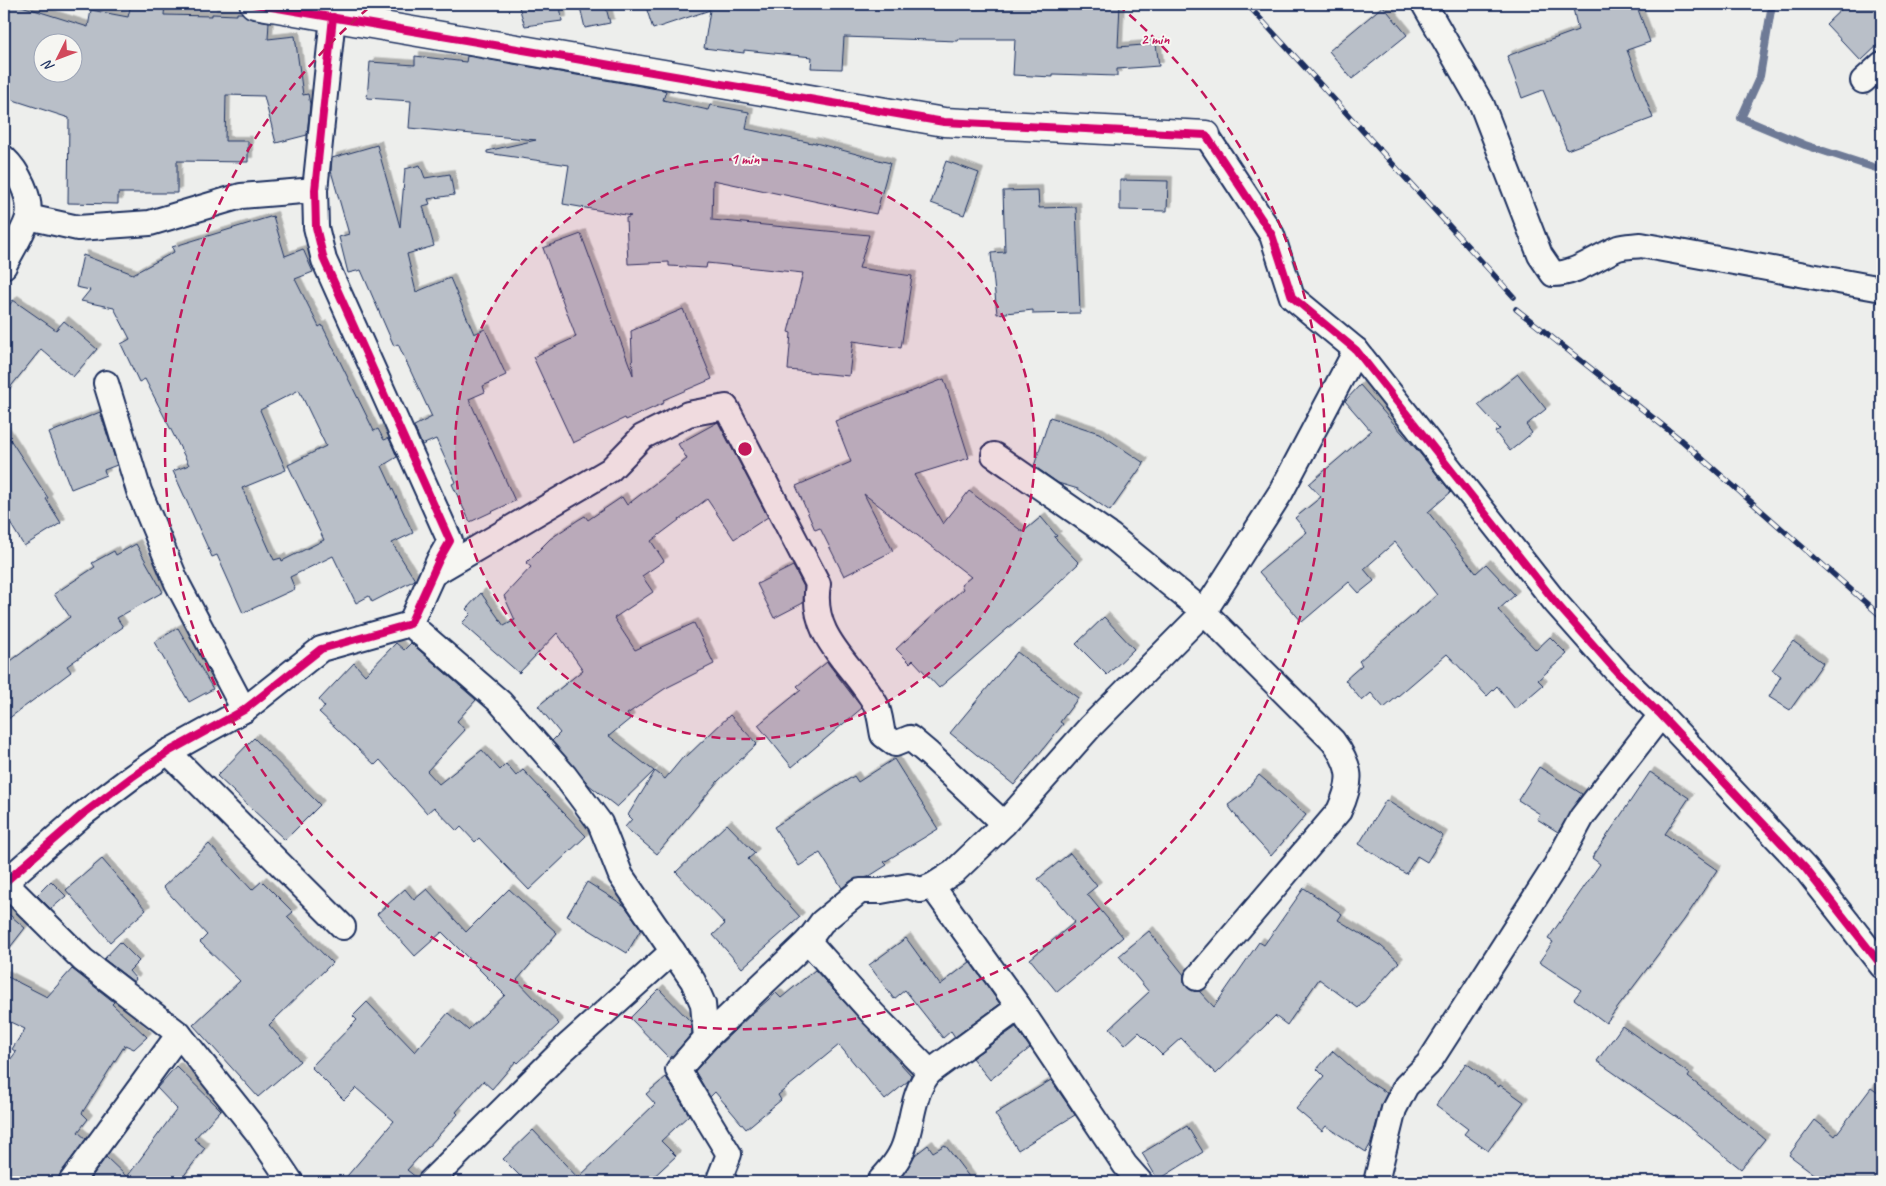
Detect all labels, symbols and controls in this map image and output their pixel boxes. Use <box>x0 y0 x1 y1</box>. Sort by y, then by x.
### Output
text: 2 min <box>1141 30 1170 49</box>
north arrow <box>32 32 82 82</box>
text: N <box>38 56 58 75</box>
text: 1 min <box>731 150 760 169</box>
centre of rings <box>736 440 754 458</box>

